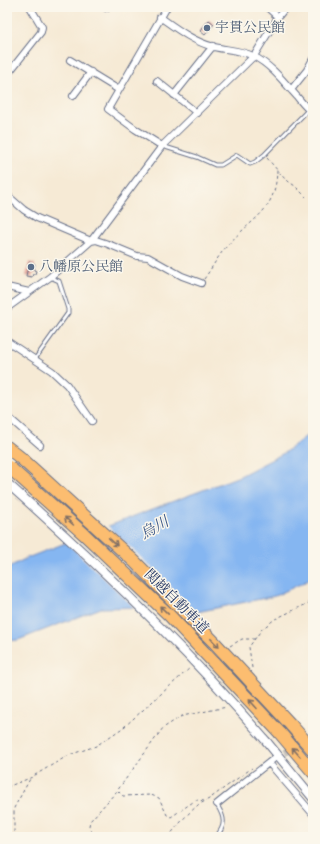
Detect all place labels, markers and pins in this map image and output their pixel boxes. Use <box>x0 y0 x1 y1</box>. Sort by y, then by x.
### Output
place label: 宇貫公民館 <box>215 19 285 38</box>
marker: 宇貫公民館 <box>202 23 212 33</box>
place label: 八幡原公民館 <box>39 258 123 277</box>
marker: 八幡原公民館 <box>26 262 36 272</box>

